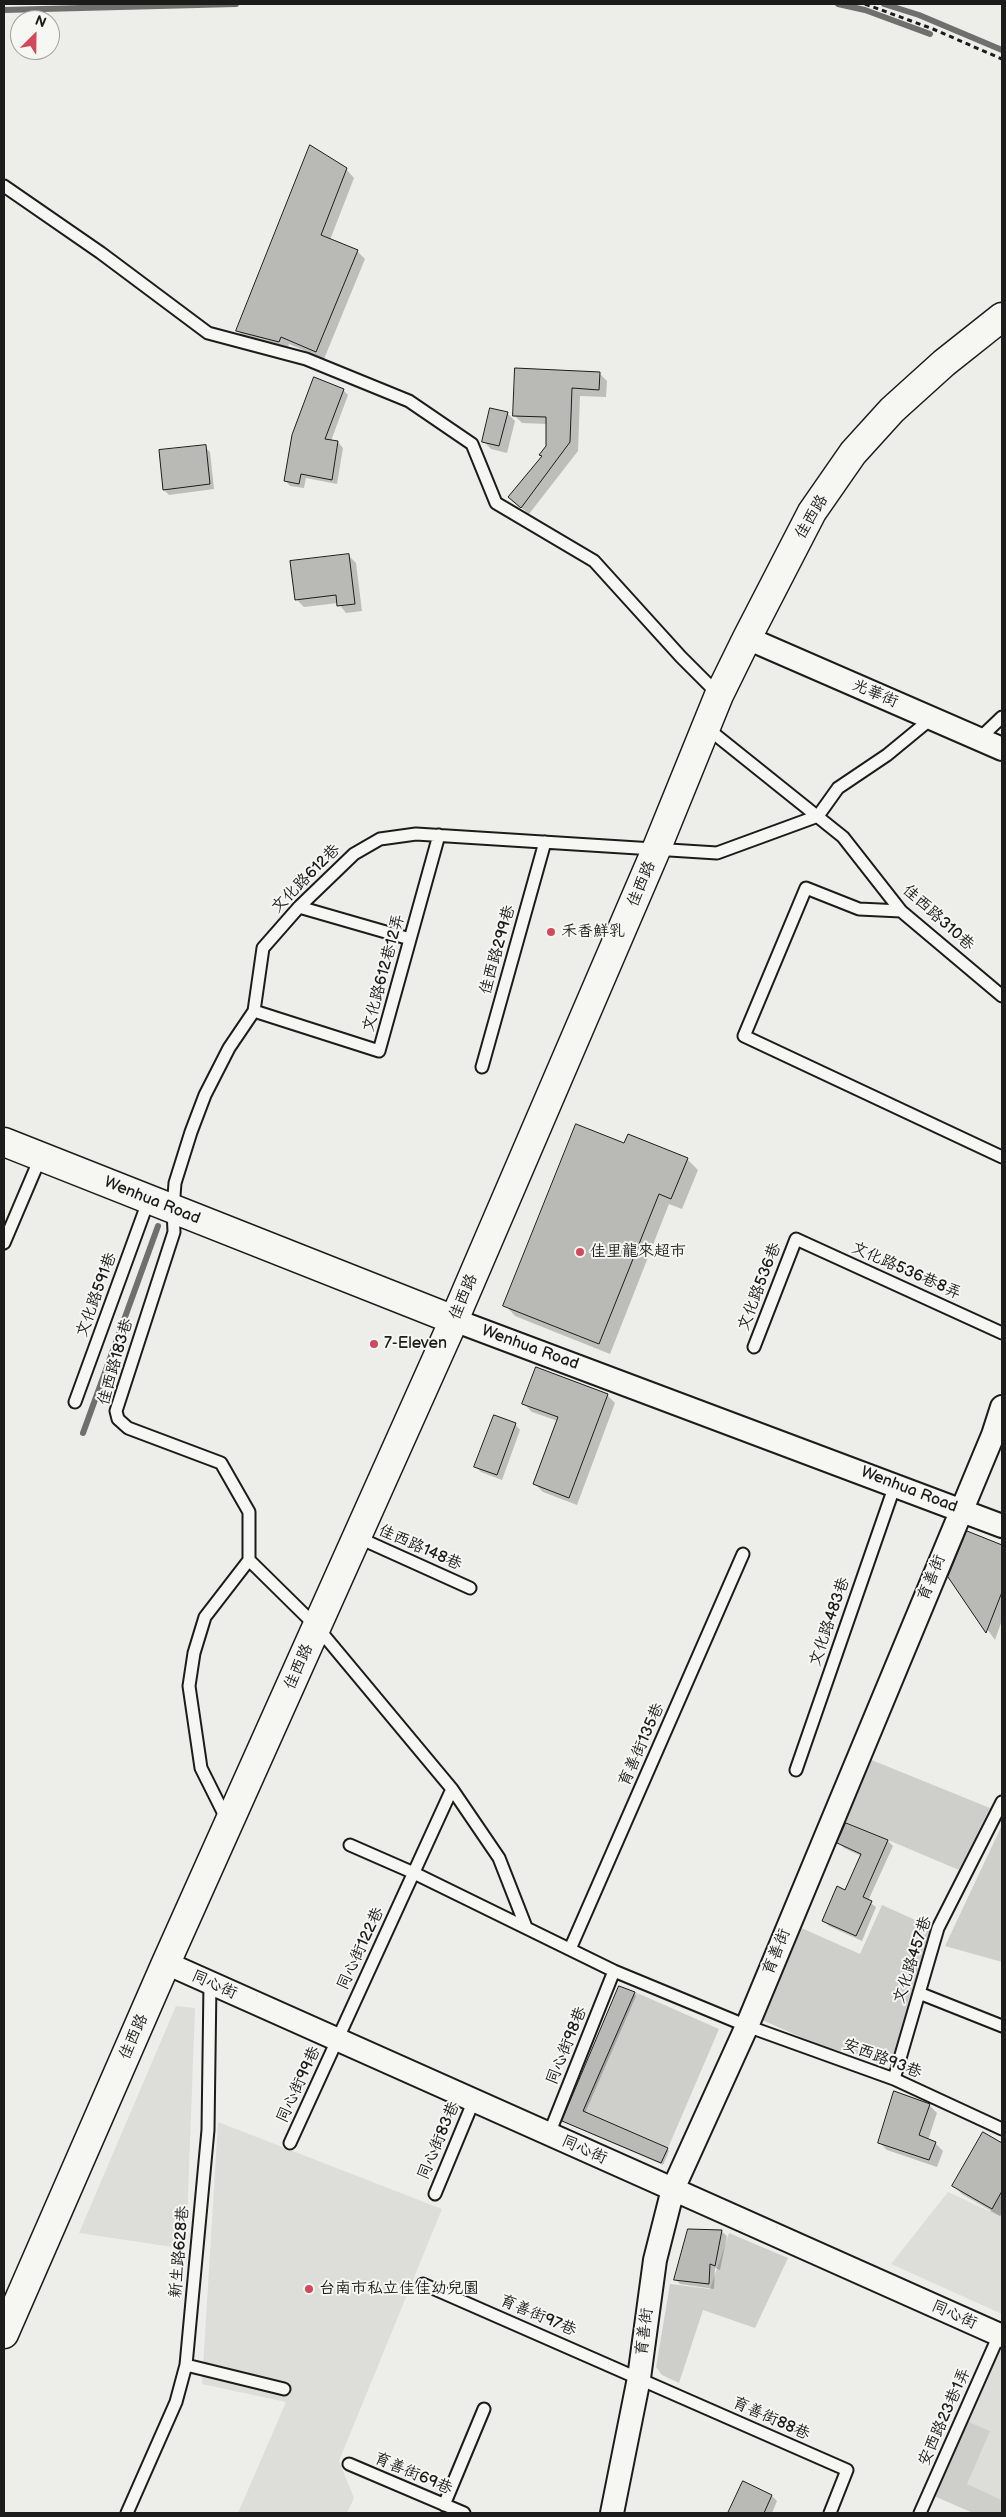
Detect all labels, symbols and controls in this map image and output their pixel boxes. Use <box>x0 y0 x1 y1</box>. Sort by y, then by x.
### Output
north arrow <box>10 10 60 60</box>
text: N <box>32 12 49 32</box>
street label: 佳西路 <box>791 491 833 543</box>
street label: 光華街 <box>849 676 901 712</box>
street label: 文化路612巷 <box>268 841 344 917</box>
street label: 佳西路 <box>624 858 660 910</box>
street label: 佳西路310巷 <box>898 881 978 955</box>
street label: 佳西路299巷 <box>476 903 520 997</box>
street label: 文化路612巷12弄 <box>359 912 409 1034</box>
place label: 禾香鮮乳 <box>561 922 625 942</box>
marker: 禾香鮮乳 <box>545 926 557 938</box>
street label: Wenhua Road <box>101 1173 203 1229</box>
street label: 文化路536巷8弄 <box>848 1238 964 1304</box>
street label: 文化路536巷 <box>734 1240 786 1334</box>
place label: 佳里龍來超市 <box>590 1242 686 1262</box>
marker: 佳里龍來超市 <box>574 1246 586 1258</box>
street label: 文化路591巷 <box>73 1250 121 1340</box>
street label: 佳西路 <box>446 1271 482 1323</box>
street label: 佳西路183巷 <box>94 1316 138 1408</box>
street label: Wenhua Road <box>479 1322 581 1374</box>
place label: 7-Eleven <box>384 1334 447 1354</box>
marker: 7-Eleven <box>368 1338 380 1350</box>
street label: Wenhua Road <box>858 1463 960 1517</box>
street label: 佳西路148巷 <box>375 1521 465 1575</box>
street label: 育善街 <box>914 1552 950 1604</box>
street label: 文化路483巷 <box>806 1575 854 1669</box>
street label: 佳西路 <box>280 1641 318 1693</box>
street label: 育善街135巷 <box>615 1700 669 1790</box>
street label: 同心街122巷 <box>333 1905 389 1993</box>
street label: 文化路457巷 <box>890 1914 936 2006</box>
street label: 育善街 <box>759 1926 795 1978</box>
street label: 同心街 <box>188 1966 240 2004</box>
street label: 同心街98巷 <box>543 2004 591 2088</box>
street label: 佳西路 <box>115 2011 153 2063</box>
street label: 安西路93巷 <box>840 2035 924 2083</box>
street label: 同心街99巷 <box>273 2044 325 2126</box>
street label: 同心街83巷 <box>414 2099 464 2183</box>
street label: 同心街 <box>558 2131 610 2169</box>
street label: 新生路628巷 <box>166 2205 194 2299</box>
place label: 台南市私立佳佳幼兒園 <box>319 2279 479 2299</box>
marker: 台南市私立佳佳幼兒園 <box>303 2283 315 2295</box>
street label: 育善街97巷 <box>497 2291 579 2341</box>
street label: 同心街 <box>928 2296 980 2334</box>
street label: 育善街 <box>633 2307 657 2357</box>
street label: 安西路23巷1弄 <box>915 2365 975 2469</box>
street label: 育善街88巷 <box>729 2393 813 2445</box>
street label: 育善街69巷 <box>371 2449 455 2499</box>

